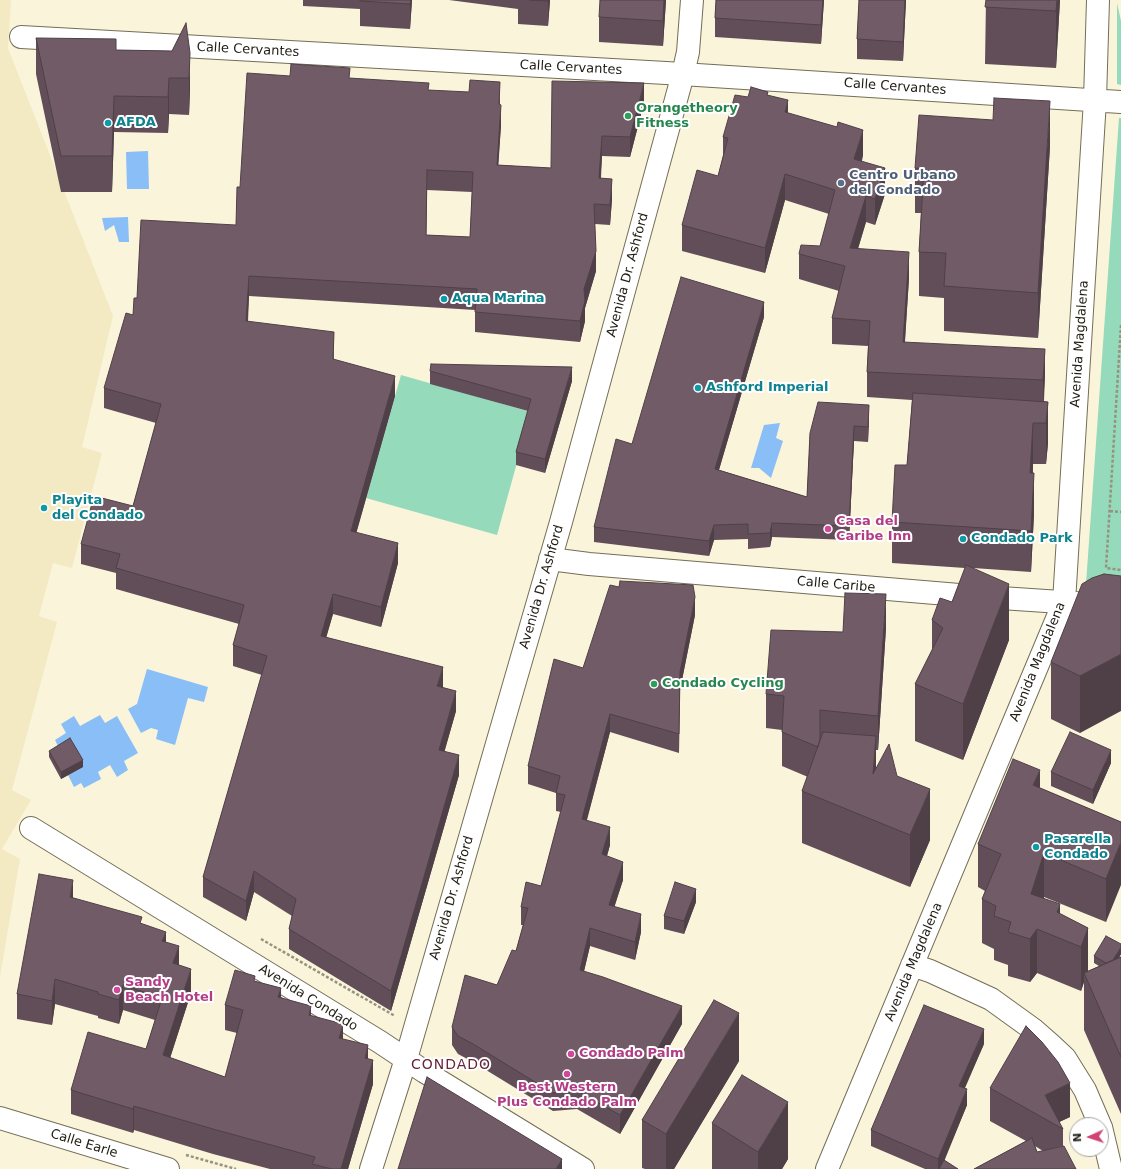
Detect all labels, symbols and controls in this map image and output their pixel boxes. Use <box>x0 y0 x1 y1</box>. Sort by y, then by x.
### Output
street label: Calle Cervantes <box>196 40 300 60</box>
street label: Calle Cervantes <box>519 58 623 78</box>
street label: Calle Cervantes <box>843 76 947 98</box>
place label: Orangetheory Fitness <box>636 101 738 132</box>
marker: Orangetheory Fitness <box>623 111 633 121</box>
place label: AFDA <box>116 115 156 131</box>
marker: AFDA <box>103 118 113 128</box>
place label: Centro Urbano del Condado <box>849 168 956 199</box>
marker: Centro Urbano del Condado <box>836 178 846 188</box>
street label: Avenida Dr. Ashford <box>604 211 652 339</box>
street label: Avenida Magdalena <box>1068 280 1092 408</box>
place label: Aqua Marina <box>452 291 545 307</box>
marker: Aqua Marina <box>439 294 449 304</box>
place label: Ashford Imperial <box>706 380 828 396</box>
marker: Ashford Imperial <box>693 383 703 393</box>
place label: Playita del Condado <box>52 493 143 524</box>
marker: Playita del Condado <box>39 503 49 513</box>
place label: Casa del Caribe Inn <box>836 514 911 545</box>
street label: Avenida Dr. Ashford <box>517 523 567 651</box>
marker: Casa del Caribe Inn <box>823 524 833 534</box>
place label: Condado Park <box>971 531 1073 547</box>
marker: Condado Park <box>958 534 968 544</box>
street label: Calle Caribe <box>796 574 876 596</box>
street label: Avenida Magdalena <box>1007 600 1069 724</box>
place label: Condado Cycling <box>662 676 784 692</box>
marker: Condado Cycling <box>649 679 659 689</box>
place label: Pasarella Condado <box>1044 832 1111 863</box>
street label: Avenida Dr. Ashford <box>427 834 477 962</box>
marker: Pasarella Condado <box>1031 842 1041 852</box>
street label: Avenida Magdalena <box>882 900 946 1024</box>
street label: Avenida Condado <box>256 961 360 1035</box>
place label: Sandy Beach Hotel <box>125 975 213 1006</box>
marker: Sandy Beach Hotel <box>112 985 122 995</box>
place label: Condado Palm <box>579 1046 684 1062</box>
marker: Condado Palm <box>566 1049 576 1059</box>
district label: CONDADO <box>411 1057 491 1073</box>
marker: Best Western Plus Condado Palm <box>562 1069 572 1079</box>
place label: Best Western Plus Condado Palm <box>497 1080 637 1111</box>
north arrow <box>1069 1117 1109 1157</box>
street label: Calle Earle <box>48 1126 120 1162</box>
text: N <box>1071 1133 1084 1143</box>

